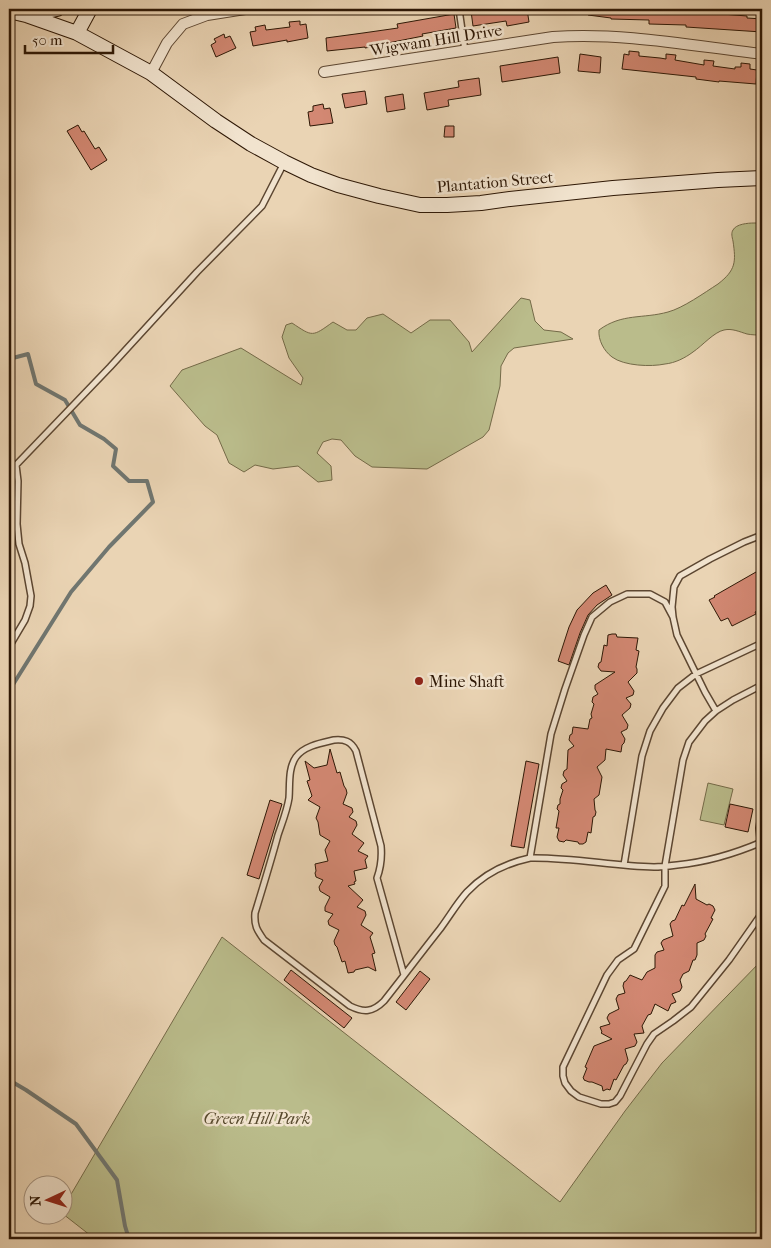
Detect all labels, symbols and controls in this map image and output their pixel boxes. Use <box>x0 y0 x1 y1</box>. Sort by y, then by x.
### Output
street label: Wigwam Hill Drive <box>367 20 504 60</box>
scale bar <box>25 22 112 54</box>
text: 50 m <box>32 31 63 49</box>
street label: Plantation Street <box>436 167 554 197</box>
place label: Mine Shaft <box>429 672 505 691</box>
marker: Mine Shaft <box>413 675 425 687</box>
park label: Green Hill Park <box>204 1109 310 1128</box>
north arrow <box>22 1176 72 1226</box>
text: N <box>27 1195 44 1207</box>

